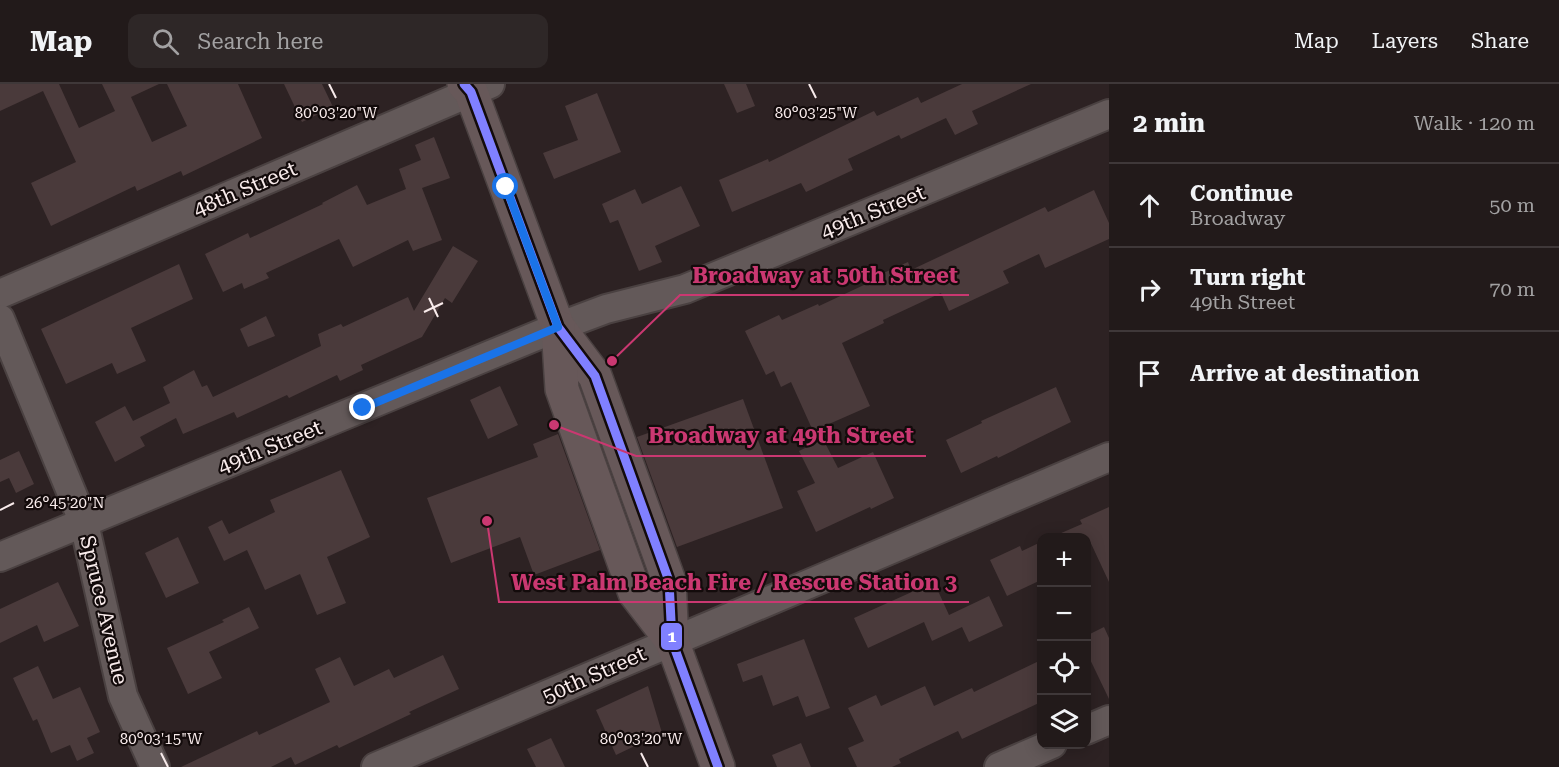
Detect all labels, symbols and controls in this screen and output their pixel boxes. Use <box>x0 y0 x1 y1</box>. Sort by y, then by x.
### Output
search box <box>128 14 548 68</box>
text: Map <box>30 25 92 58</box>
icon: search <box>149 25 182 58</box>
text: Search here <box>197 29 323 54</box>
text: Map <box>1294 29 1339 53</box>
text: Layers <box>1372 29 1438 53</box>
text: Share <box>1471 29 1529 53</box>
text: 80°03'20"W <box>295 104 378 122</box>
text: 80°03'25"W <box>775 104 858 122</box>
text: 2 min <box>1133 108 1205 138</box>
text: Walk · 120 m <box>1414 111 1535 135</box>
street label: 48th Street <box>189 156 301 222</box>
route start <box>492 173 518 199</box>
street label: 49th Street <box>817 180 929 244</box>
text: Continue <box>1190 181 1293 206</box>
icon: ahead <box>1133 189 1166 222</box>
text: 50 m <box>1489 193 1535 217</box>
text: Broadway <box>1190 206 1285 230</box>
callout: Broadway at 50th Street <box>680 255 969 295</box>
text: Broadway at 50th Street <box>692 263 958 288</box>
text: Turn right <box>1190 265 1305 290</box>
icon: right <box>1133 273 1166 306</box>
text: 70 m <box>1489 277 1535 301</box>
text: 49th Street <box>1190 290 1295 314</box>
icon: arrive <box>1133 357 1166 390</box>
text: Arrive at destination <box>1190 361 1419 386</box>
route end <box>349 394 375 420</box>
street label: 49th Street <box>214 415 326 479</box>
callout: Broadway at 49th Street <box>636 416 926 456</box>
text: Broadway at 49th Street <box>648 423 914 448</box>
text: 26°45'20"N <box>25 494 105 512</box>
street label: Spruce Avenue <box>75 533 133 687</box>
map controls <box>1037 533 1091 749</box>
button: + <box>1037 533 1091 587</box>
callout: West Palm Beach Fire / Rescue Station 3 <box>499 562 969 602</box>
text: West Palm Beach Fire / Rescue Station 3 <box>511 570 957 595</box>
button: − <box>1037 587 1091 641</box>
line badge: 1 <box>660 622 683 651</box>
text: 1 <box>668 627 677 646</box>
button: locate <box>1037 641 1091 695</box>
street label: 50th Street <box>539 642 649 708</box>
button: layers <box>1037 695 1091 749</box>
text: 80°03'15"W <box>120 730 203 748</box>
text: 80°03'20"W <box>600 730 683 748</box>

